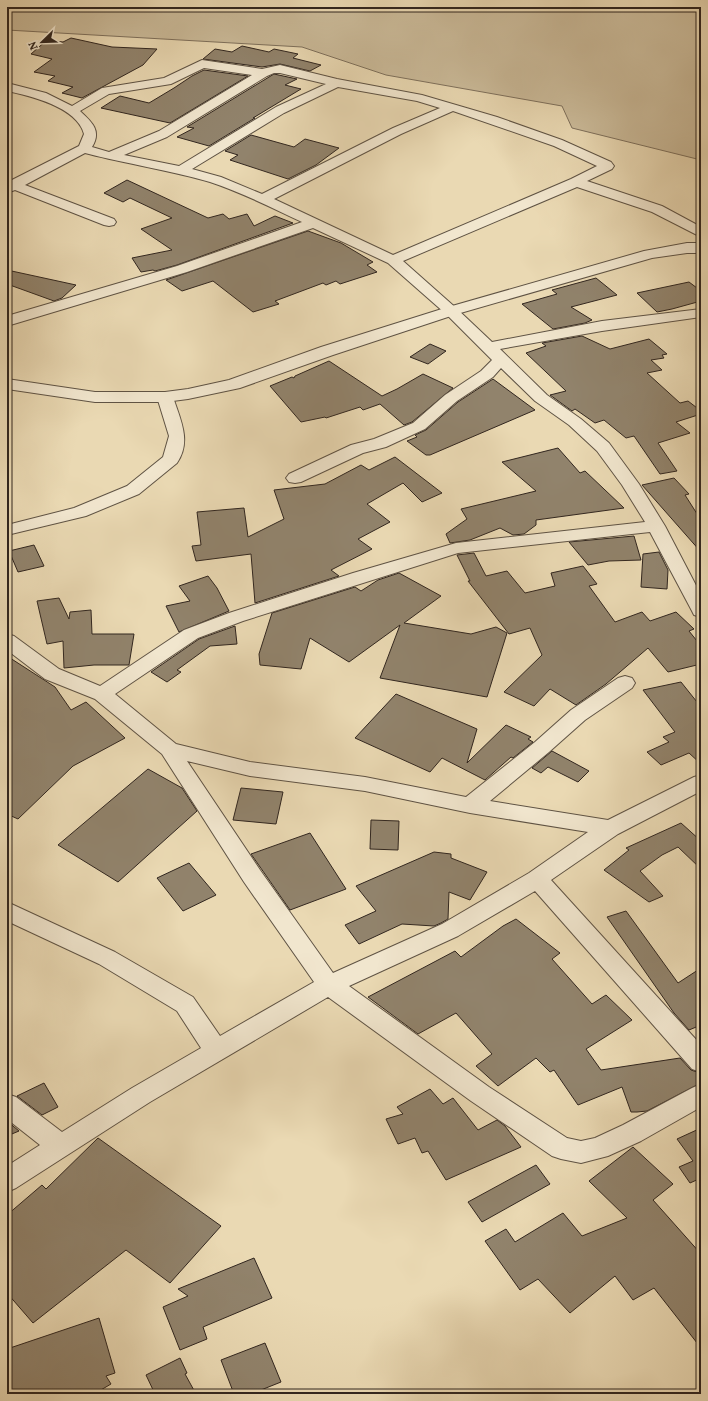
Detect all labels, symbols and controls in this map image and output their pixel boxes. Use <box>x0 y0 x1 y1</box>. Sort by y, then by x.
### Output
north arrow <box>22 22 62 62</box>
text: N <box>26 39 43 52</box>

